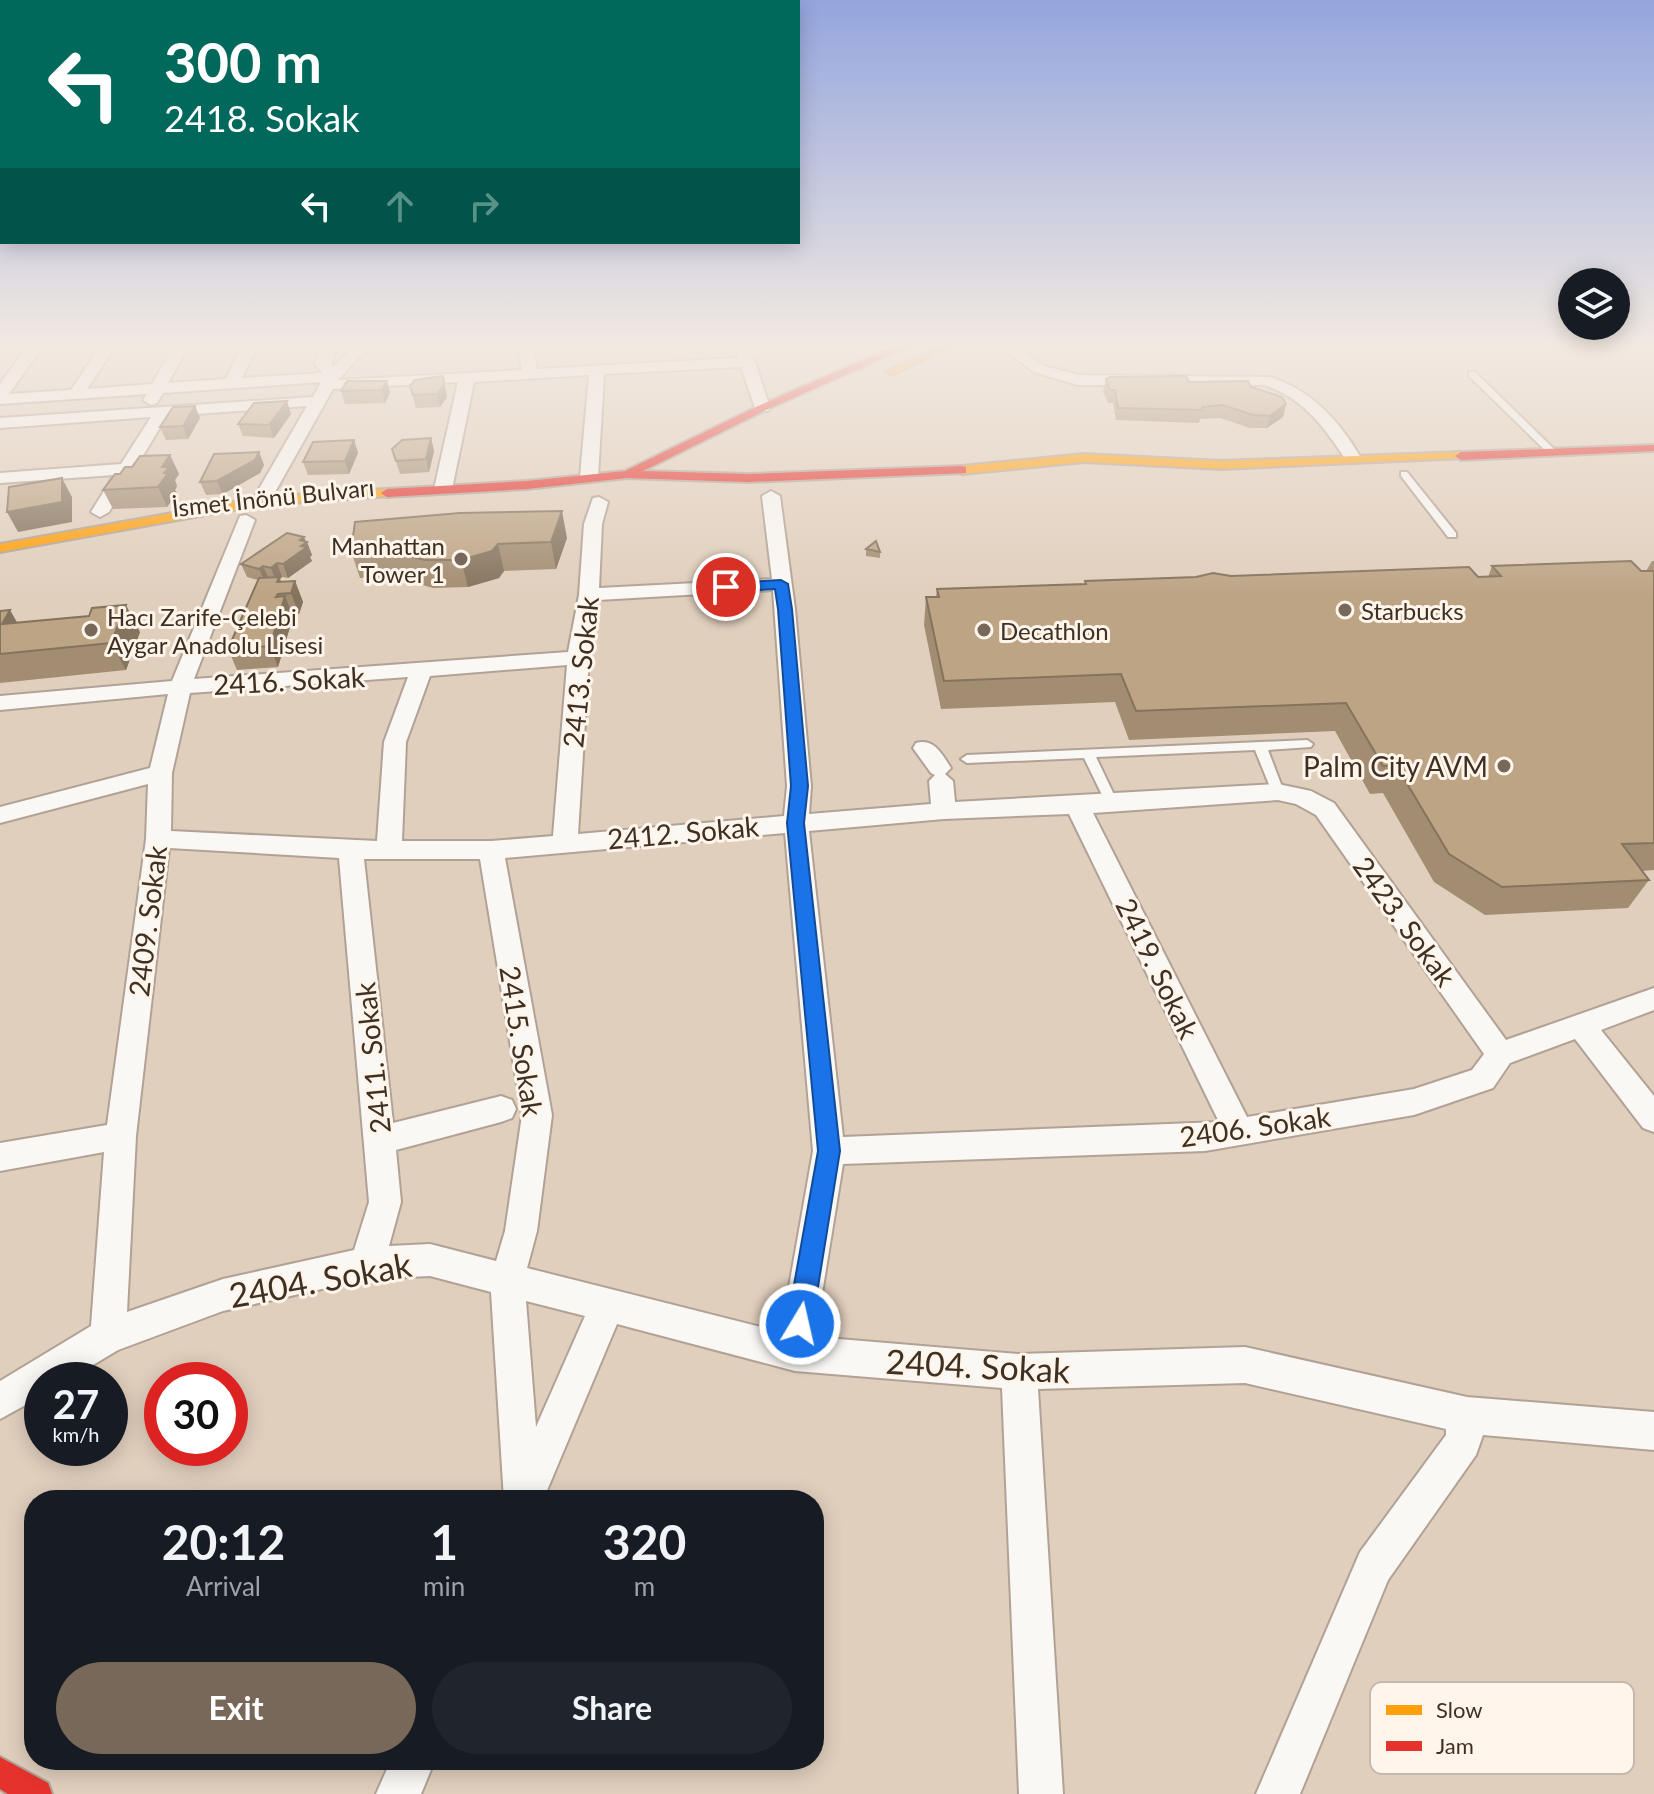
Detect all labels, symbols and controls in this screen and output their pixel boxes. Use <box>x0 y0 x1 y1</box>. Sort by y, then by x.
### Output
text: 300 m <box>164 28 322 95</box>
icon: left <box>32 32 136 136</box>
text: 2418. Sokak <box>164 96 360 140</box>
icon: left <box>294 184 338 228</box>
icon: ahead <box>378 184 422 228</box>
icon: right <box>462 184 506 228</box>
map controls <box>1558 268 1630 340</box>
button: layers <box>1558 268 1630 340</box>
street label: İsmet İnönü Bulvarı <box>170 472 376 522</box>
place label: Manhattan Tower 1 <box>331 531 445 588</box>
marker: Manhattan Tower 1 <box>452 550 470 568</box>
pin <box>692 553 760 621</box>
icon: arrive <box>704 565 748 609</box>
street label: 2413. Sokak <box>555 594 605 749</box>
place label: Starbucks <box>1361 596 1464 625</box>
marker: Starbucks <box>1336 601 1354 619</box>
place label: Hacı Zarife-Çelebi Aygar Anadolu Lisesi <box>107 602 323 659</box>
place label: Decathlon <box>1000 616 1109 645</box>
marker: Hacı Zarife-Çelebi Aygar Anadolu Lisesi <box>82 621 100 639</box>
marker: Decathlon <box>975 621 993 639</box>
street label: 2416. Sokak <box>212 659 367 701</box>
place label: Palm City AVM <box>1303 749 1488 783</box>
marker: Palm City AVM <box>1495 757 1513 775</box>
street label: 2412. Sokak <box>606 808 761 856</box>
street label: 2409. Sokak <box>121 843 173 999</box>
street label: 2423. Sokak <box>1347 849 1464 993</box>
street label: 2419. Sokak <box>1109 892 1207 1044</box>
street label: 2415. Sokak <box>493 963 551 1120</box>
street label: 2411. Sokak <box>347 980 397 1135</box>
street label: 2406. Sokak <box>1177 1098 1333 1153</box>
street label: 2404. Sokak <box>226 1243 415 1315</box>
position arrow <box>758 1282 842 1366</box>
street label: 2404. Sokak <box>885 1340 1072 1390</box>
speed limit sign: 30 <box>144 1362 248 1466</box>
text: 27 <box>53 1380 99 1428</box>
text: km/h <box>53 1422 99 1446</box>
text: 20:12 <box>162 1513 285 1570</box>
text: 1 <box>430 1513 458 1570</box>
text: 320 <box>603 1513 686 1570</box>
text: Arrival <box>186 1570 261 1602</box>
text: min <box>423 1570 465 1602</box>
text: m <box>634 1570 655 1602</box>
button: Exit <box>56 1662 416 1754</box>
button: Share <box>432 1662 792 1754</box>
legend <box>1370 1682 1634 1774</box>
text: Slow <box>1436 1696 1483 1723</box>
text: Jam <box>1436 1732 1474 1759</box>

